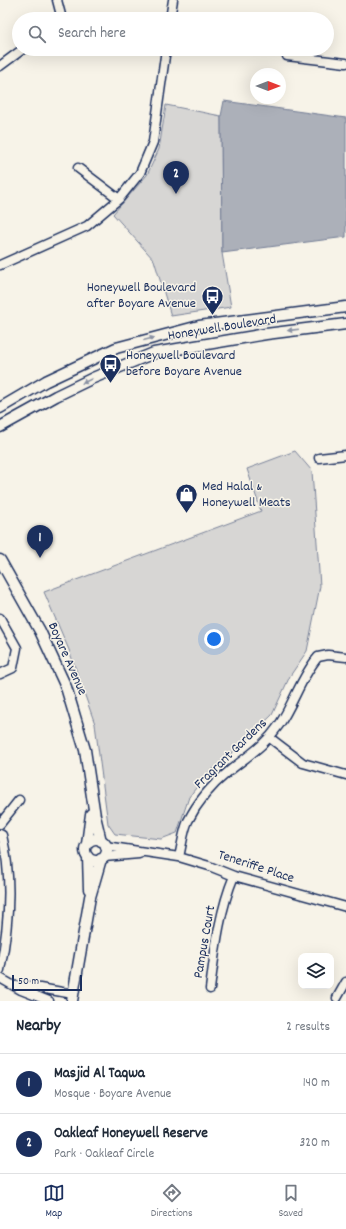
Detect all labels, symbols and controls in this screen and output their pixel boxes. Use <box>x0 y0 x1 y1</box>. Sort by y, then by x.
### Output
search box <box>12 12 334 56</box>
icon: search <box>26 23 48 45</box>
text: Search here <box>58 23 126 45</box>
north arrow <box>250 68 286 104</box>
pin: 2 <box>163 161 189 194</box>
place label: Honeywell Boulevard after Boyare Avenue <box>87 278 196 314</box>
bus stop icon: Honeywell Boulevard after Boyare Avenue <box>199 283 225 316</box>
street label: Honeywell Boulevard <box>166 310 278 346</box>
one-way arrow <box>287 327 299 334</box>
one-way arrow <box>143 336 155 342</box>
place label: Honeywell Boulevard before Boyare Avenue <box>126 346 242 382</box>
bus stop icon: Honeywell Boulevard before Boyare Avenue <box>98 351 124 384</box>
one-way arrow <box>81 378 92 384</box>
place label: Med Halal & Honeywell Meats <box>202 477 291 513</box>
shop icon: Med Halal & Honeywell Meats <box>173 482 199 515</box>
pin: 1 <box>27 525 53 558</box>
street label: Boyare Avenue <box>42 619 92 699</box>
your location <box>204 629 224 649</box>
street label: Fragrant Gardens <box>190 714 272 794</box>
street label: Teneriffe Place <box>215 845 297 889</box>
street label: Pampus Court <box>189 904 221 980</box>
map controls <box>298 953 334 989</box>
button: layers <box>298 953 334 989</box>
scale bar <box>12 973 82 992</box>
text: 50 m <box>18 974 39 990</box>
text: Nearby <box>16 1015 60 1039</box>
text: 2 results <box>286 1018 330 1037</box>
text: Masjid Al Taqwa <box>54 1063 145 1085</box>
text: 1 <box>28 1074 30 1093</box>
text: 140 m <box>303 1074 330 1093</box>
text: Mosque · Boyare Avenue <box>54 1085 171 1104</box>
text: Oakleaf Honeywell Reserve <box>54 1123 208 1145</box>
text: 2 <box>26 1134 32 1153</box>
text: 320 m <box>300 1134 330 1153</box>
text: Park · Oakleaf Circle <box>54 1145 154 1164</box>
tab: Map <box>43 1182 65 1222</box>
tab: Directions <box>151 1182 193 1222</box>
tab: Saved <box>278 1182 303 1222</box>

